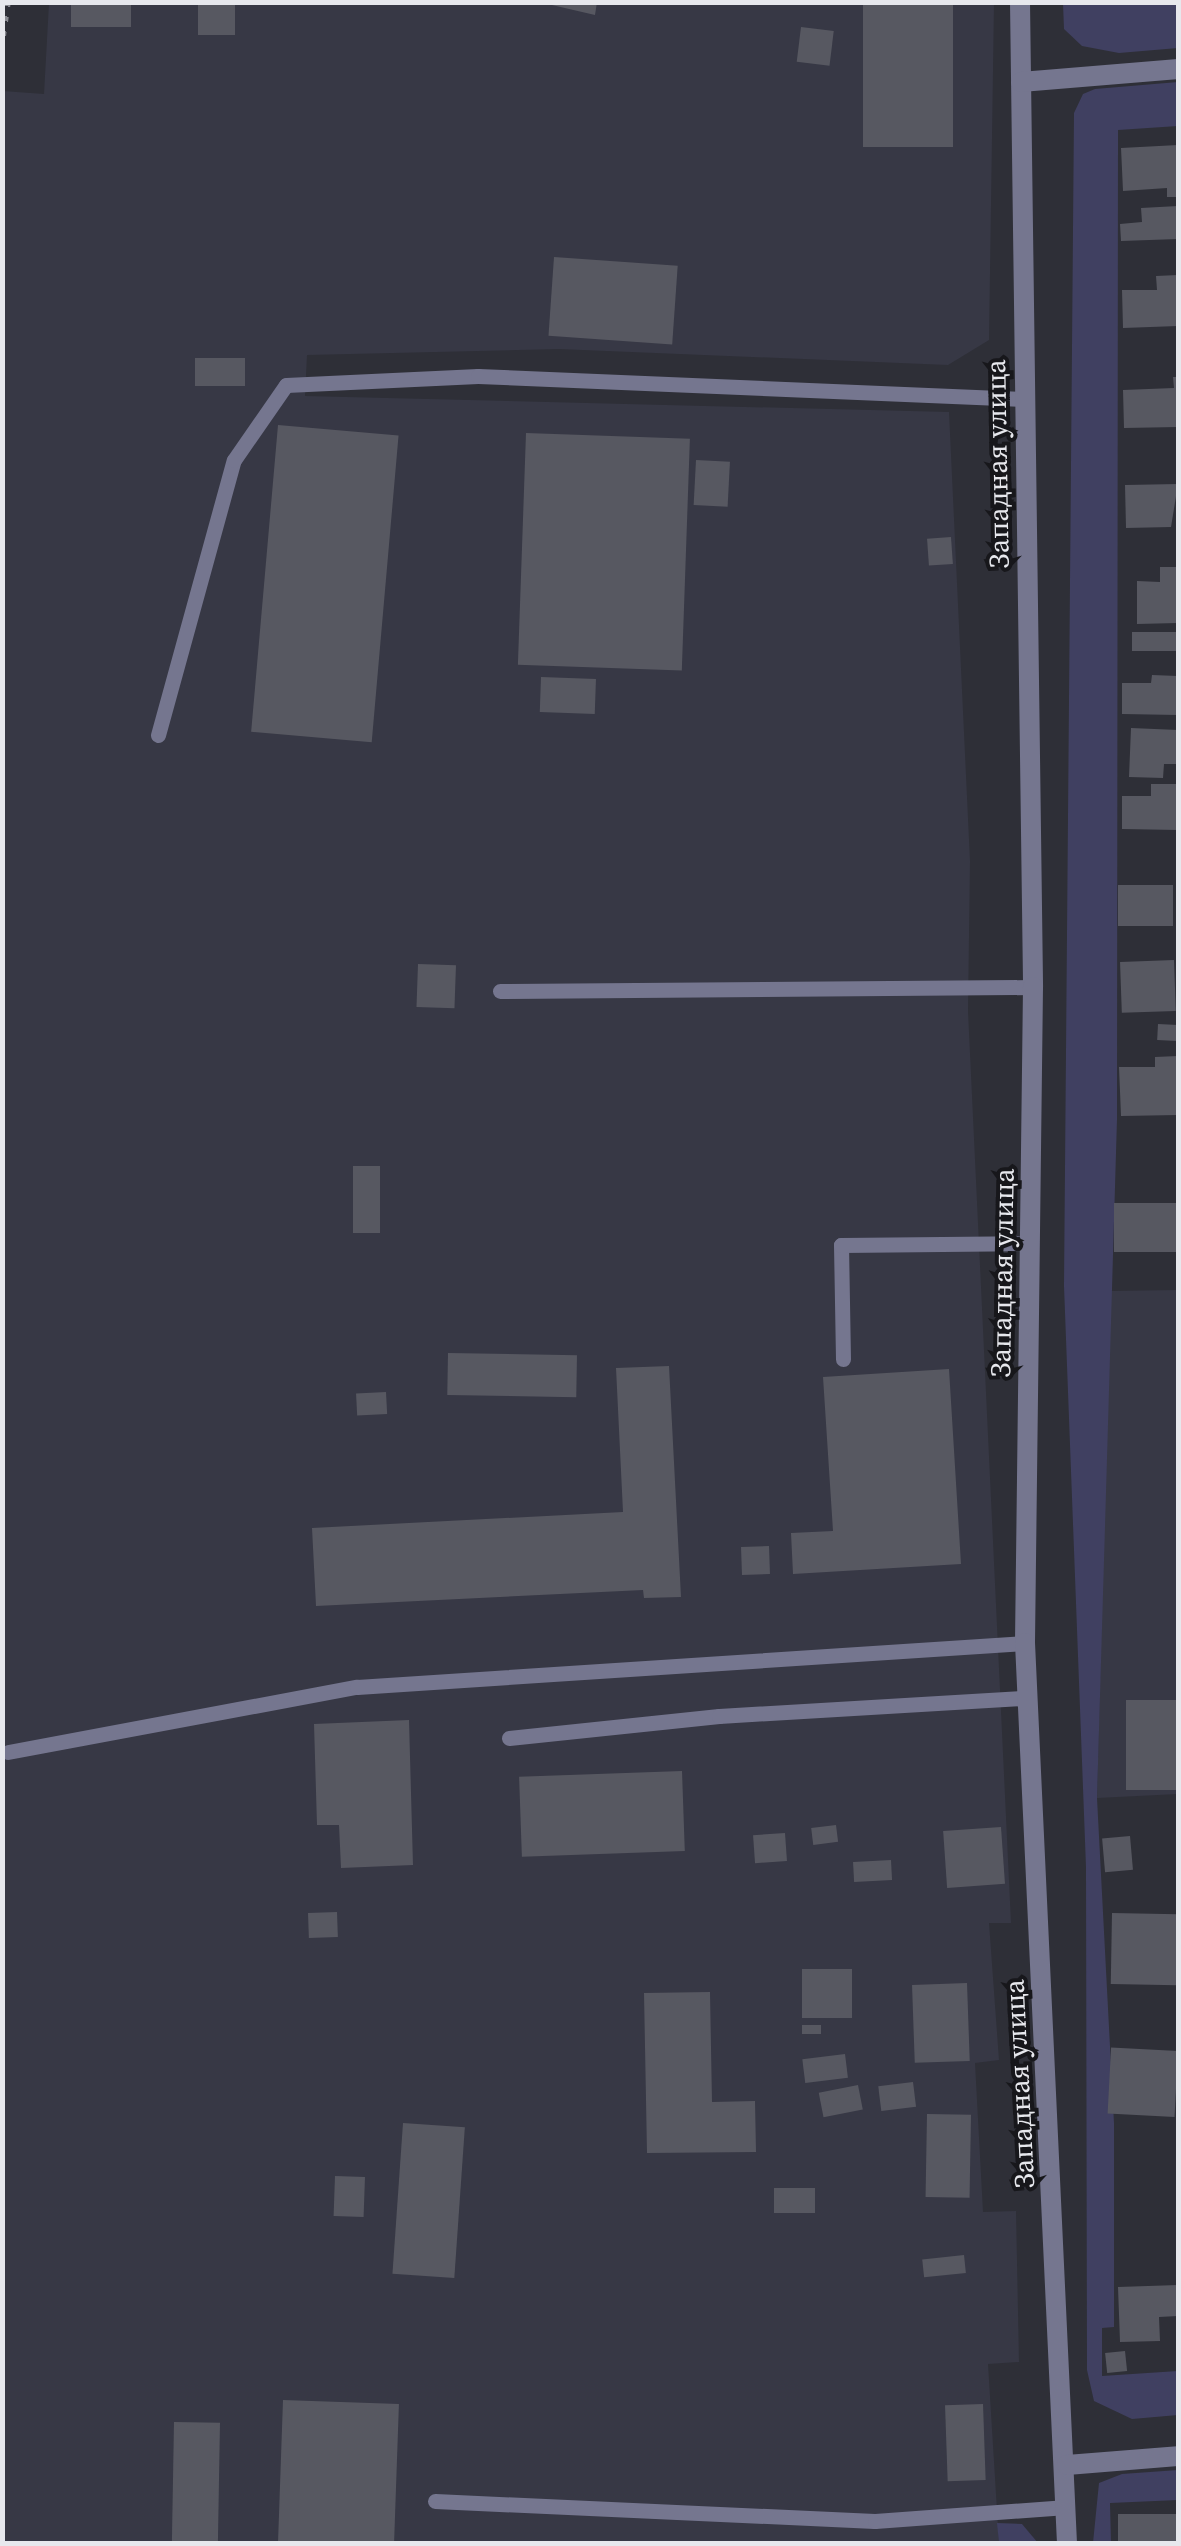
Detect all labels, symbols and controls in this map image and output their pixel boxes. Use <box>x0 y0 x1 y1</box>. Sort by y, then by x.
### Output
street label: Западная улица <box>978 359 1016 569</box>
street label: Западная улица <box>983 1168 1021 1378</box>
street label: Западная улица <box>997 1979 1041 2189</box>

